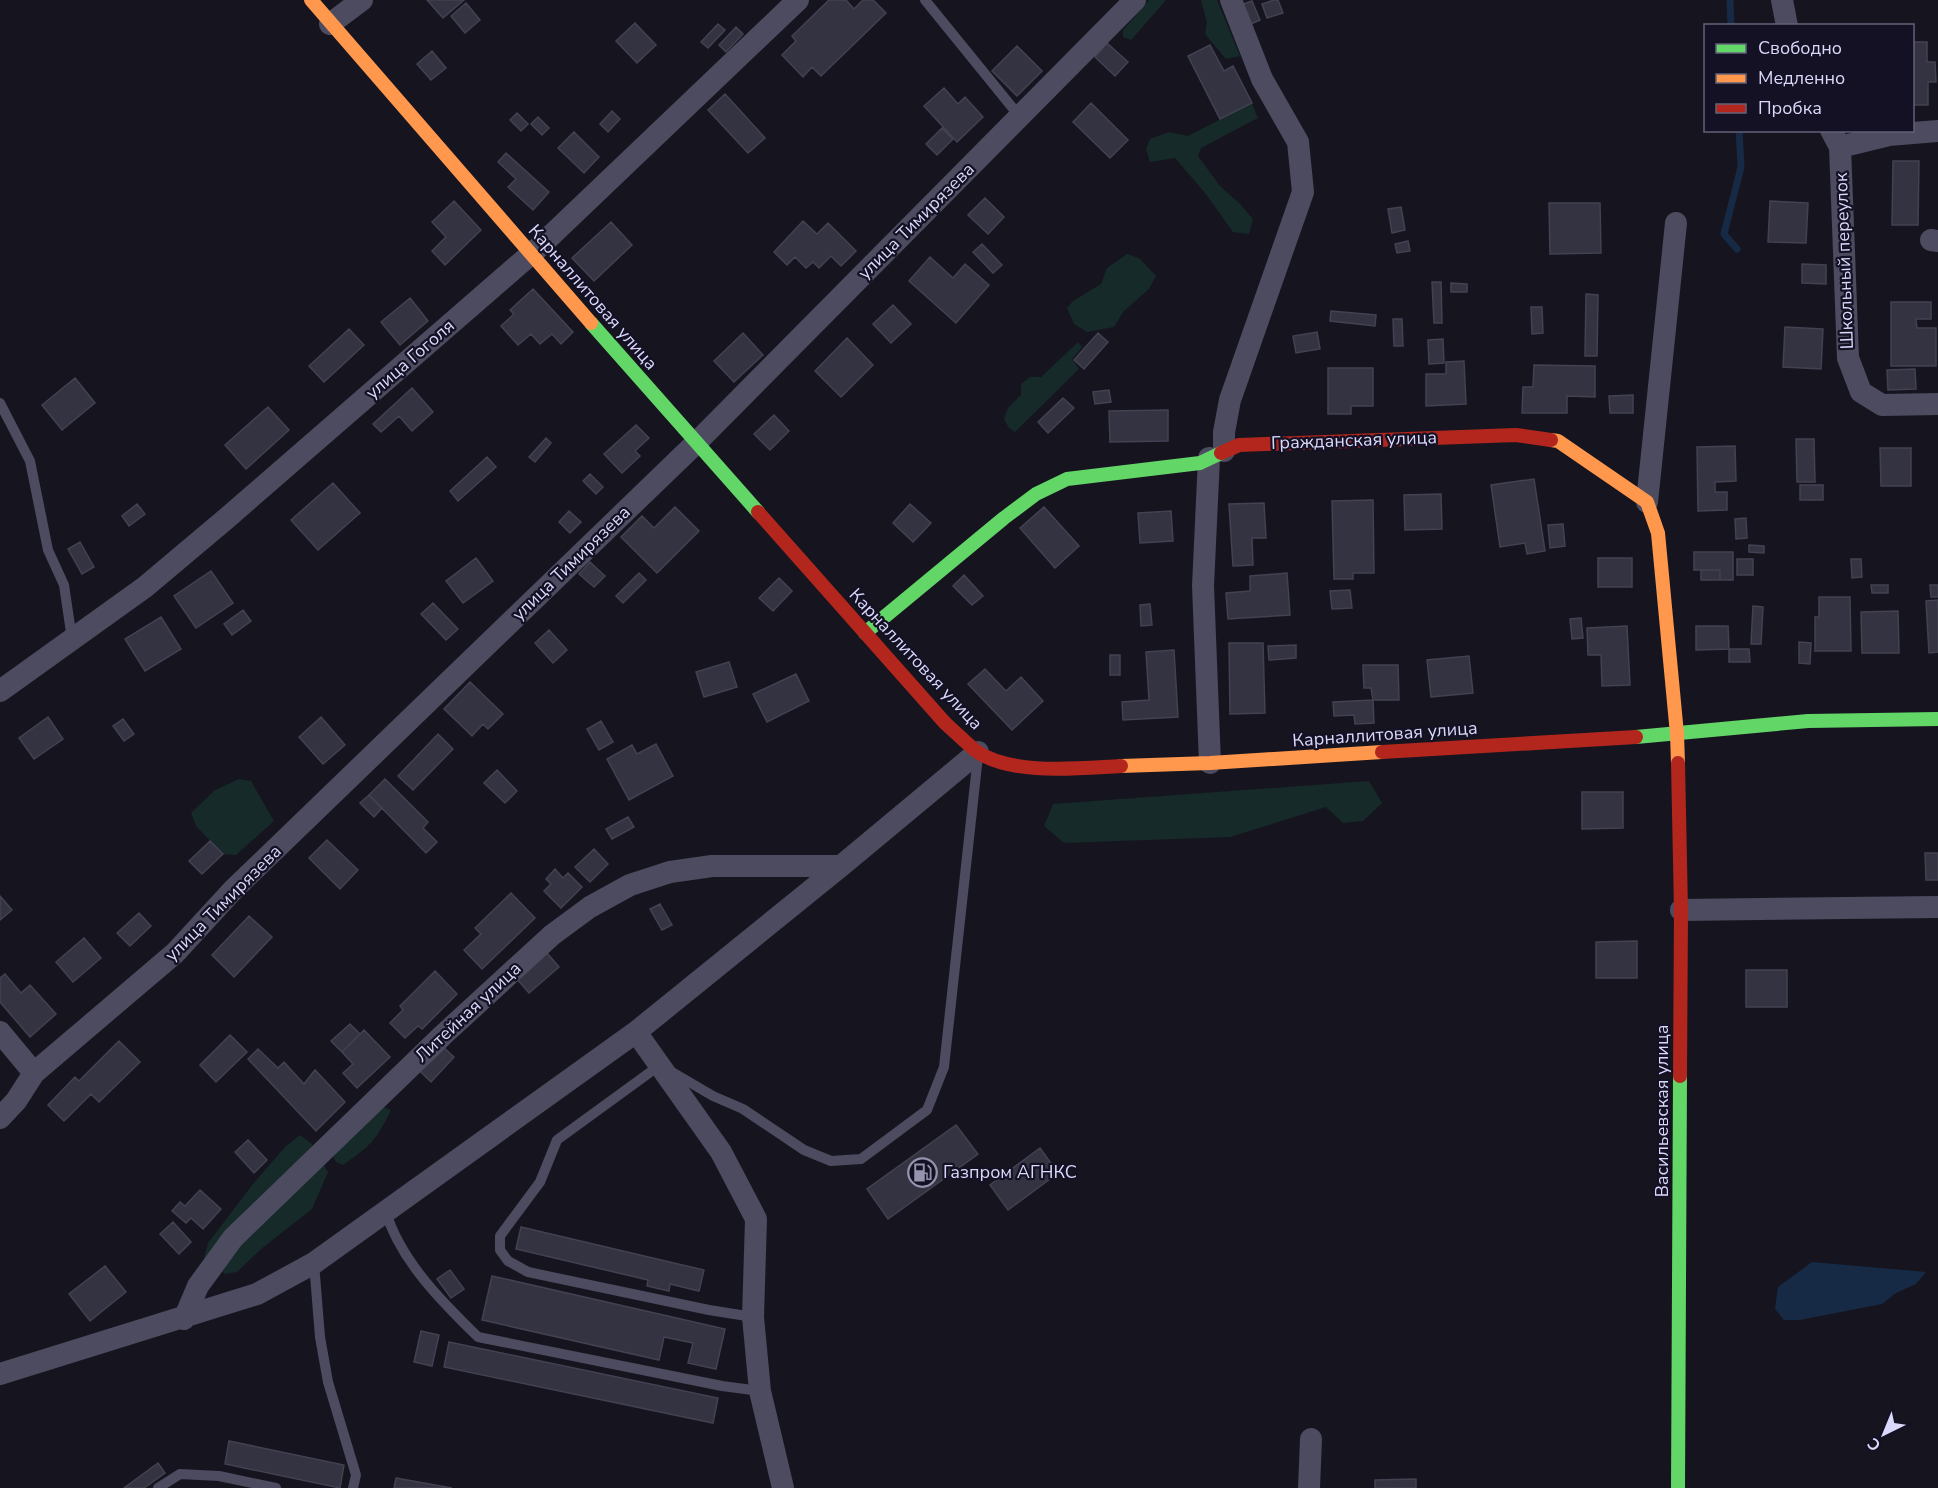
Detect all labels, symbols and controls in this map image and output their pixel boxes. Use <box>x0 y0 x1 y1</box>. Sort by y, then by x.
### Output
legend <box>1704 24 1914 132</box>
text: Свободно <box>1758 36 1842 60</box>
text: Медленно <box>1758 66 1845 90</box>
text: Пробка <box>1758 96 1822 120</box>
street label: улица Тимирязева <box>852 157 980 285</box>
street label: Школьный переулок <box>1829 172 1859 350</box>
street label: Карналлитовая улица <box>523 219 663 375</box>
street label: улица Гоголя <box>360 314 460 404</box>
street label: Гражданская улица <box>1271 425 1437 455</box>
street label: улица Тимирязева <box>507 500 635 626</box>
street label: Карналлитовая улица <box>844 583 988 735</box>
street label: Карналлитовая улица <box>1292 716 1478 752</box>
street label: улица Тимирязева <box>159 839 287 967</box>
street label: Литейная улица <box>410 957 526 1067</box>
street label: Васильевская улица <box>1650 1025 1674 1197</box>
fuel station icon: Газпром АГНКС <box>906 1156 938 1188</box>
place label: Газпром АГНКС <box>943 1160 1077 1184</box>
north arrow <box>1854 1404 1914 1464</box>
text: С <box>1863 1432 1886 1456</box>

